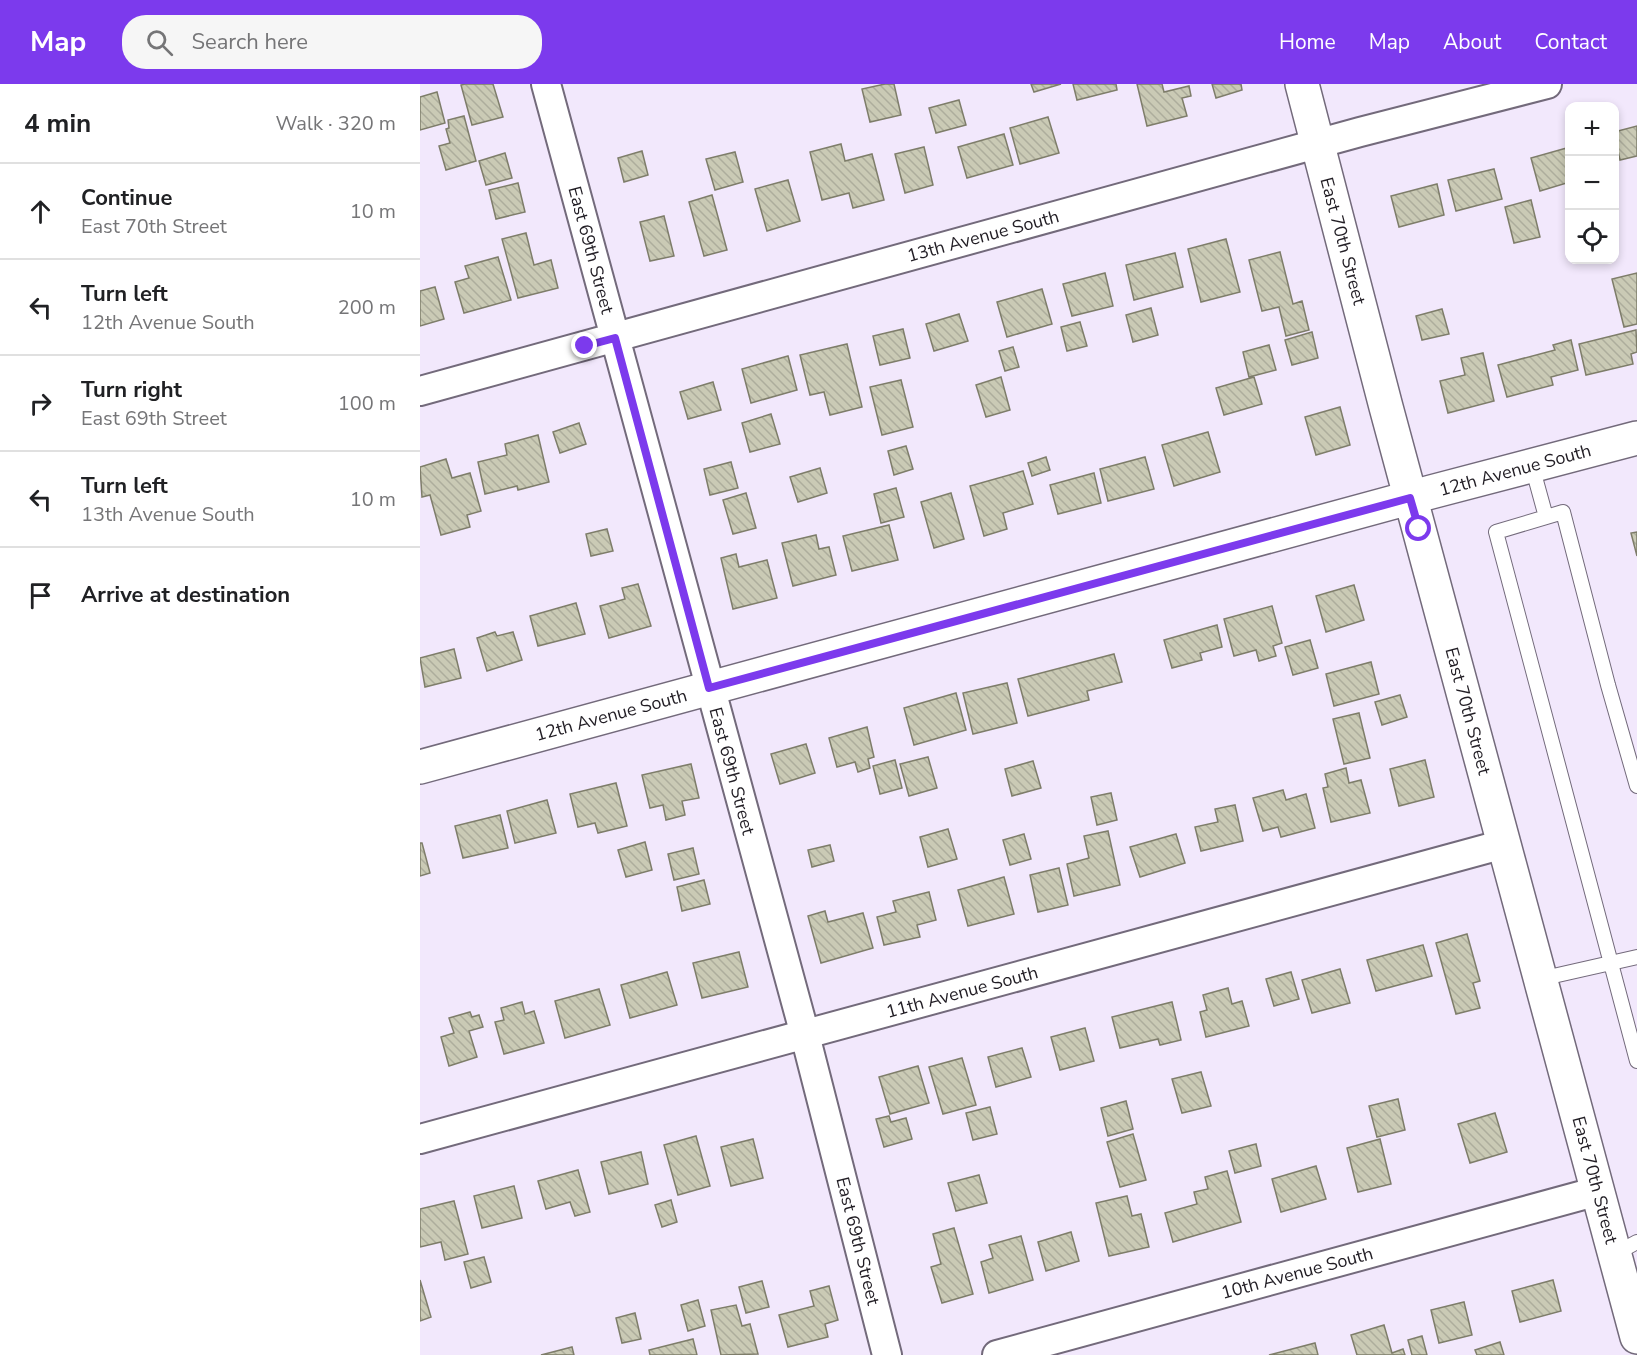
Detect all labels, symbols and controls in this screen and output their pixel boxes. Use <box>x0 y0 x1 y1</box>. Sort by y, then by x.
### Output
search box <box>122 15 542 69</box>
text: Map <box>30 23 86 61</box>
icon: search <box>143 26 176 59</box>
text: Search here <box>191 27 308 57</box>
text: Home <box>1279 28 1336 56</box>
text: Map <box>1369 28 1410 56</box>
text: About <box>1443 28 1501 56</box>
text: Contact <box>1534 28 1607 56</box>
map controls <box>1565 102 1619 264</box>
button: + <box>1565 102 1619 156</box>
text: 4 min <box>24 106 91 141</box>
text: Walk · 320 m <box>276 110 396 137</box>
button: − <box>1565 156 1619 210</box>
street label: East 70th Street <box>1314 175 1372 308</box>
text: Continue <box>81 183 172 213</box>
street label: East 69th Street <box>562 184 620 317</box>
icon: ahead <box>24 195 57 228</box>
text: 10 m <box>350 198 396 225</box>
street label: 13th Avenue South <box>904 204 1062 268</box>
button: locate <box>1565 210 1619 264</box>
text: East 70th Street <box>81 213 227 240</box>
text: Turn left <box>81 279 168 309</box>
icon: left <box>24 291 57 324</box>
text: 200 m <box>338 294 396 321</box>
text: 12th Avenue South <box>81 309 255 336</box>
route end <box>571 332 597 358</box>
text: Turn right <box>81 375 182 405</box>
icon: right <box>24 387 57 420</box>
text: 100 m <box>338 390 396 417</box>
text: East 69th Street <box>81 405 227 432</box>
street label: 12th Avenue South <box>1436 438 1594 502</box>
text: Turn left <box>81 471 168 501</box>
icon: left <box>24 483 57 516</box>
text: 10 m <box>350 486 396 513</box>
text: 13th Avenue South <box>81 501 255 528</box>
route start <box>1405 515 1431 541</box>
icon: arrive <box>24 579 57 612</box>
text: Arrive at destination <box>81 580 290 610</box>
street label: East 70th Street <box>1439 645 1497 778</box>
street label: 12th Avenue South <box>532 683 690 747</box>
street label: East 69th Street <box>703 705 761 838</box>
street label: 11th Avenue South <box>883 960 1041 1024</box>
street label: East 70th Street <box>1566 1114 1624 1247</box>
street label: East 69th Street <box>830 1174 886 1308</box>
street label: 10th Avenue South <box>1218 1241 1376 1305</box>

